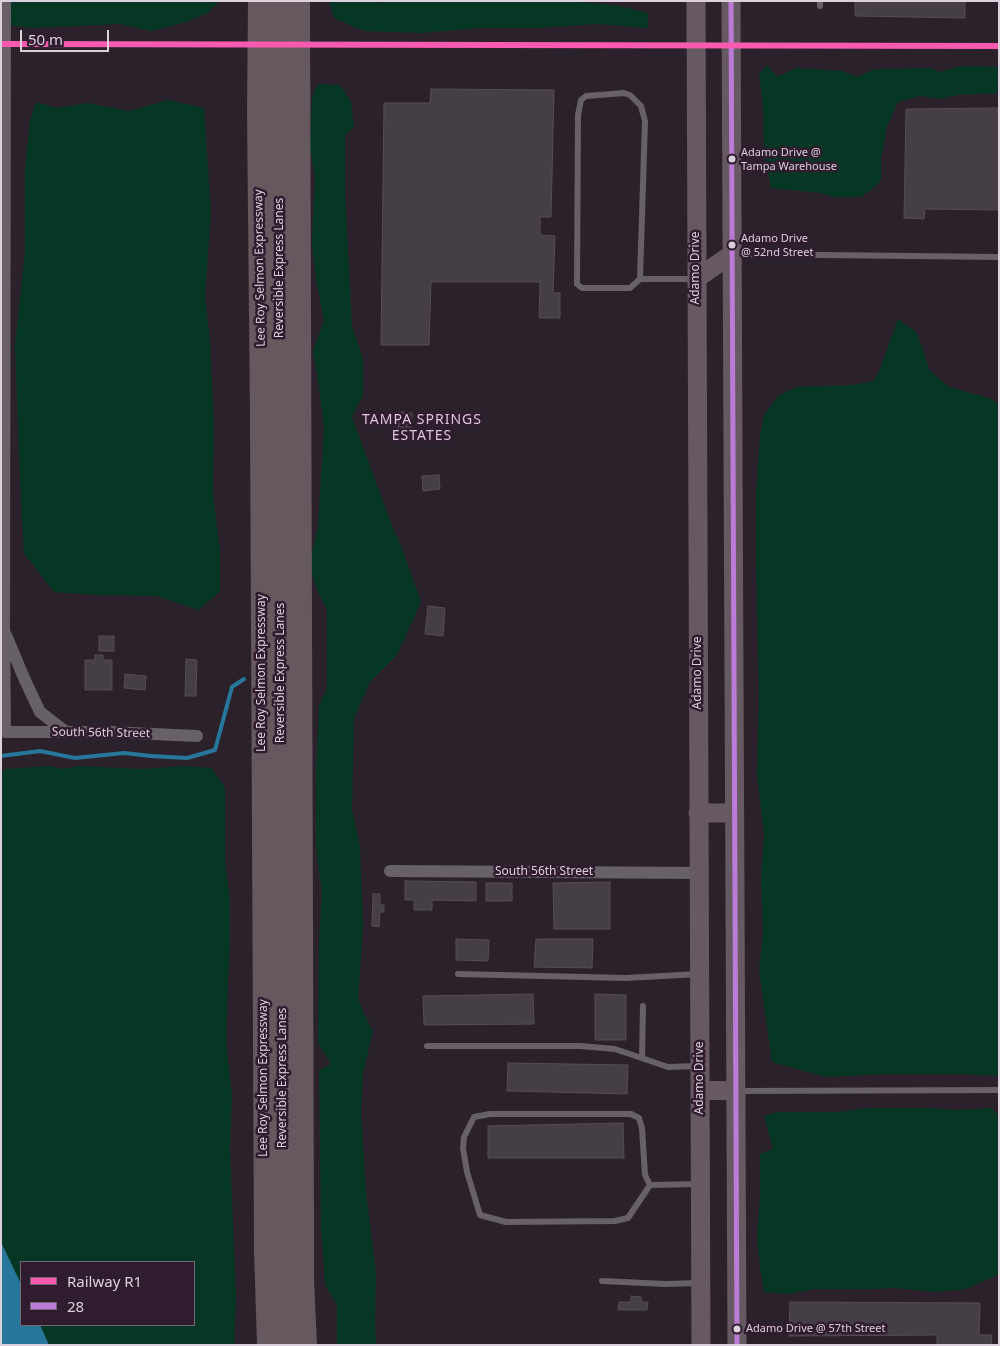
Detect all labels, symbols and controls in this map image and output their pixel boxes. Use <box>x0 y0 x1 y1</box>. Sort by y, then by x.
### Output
scale bar <box>22 20 111 52</box>
text: 50 m <box>28 29 63 49</box>
place label: Adamo Drive @ Tampa Warehouse <box>741 146 837 172</box>
marker: Adamo Drive @ Tampa Warehouse <box>727 154 737 164</box>
street label: Lee Roy Selmon Expressway <box>251 189 269 347</box>
street label: Reversible Express Lanes <box>273 198 287 338</box>
street label: Adamo Drive <box>689 231 703 305</box>
place label: Adamo Drive @ 52nd Street <box>741 232 813 258</box>
marker: Adamo Drive @ 52nd Street <box>727 240 737 250</box>
district label: TAMPA SPRINGS ESTATES <box>360 412 484 444</box>
street label: Lee Roy Selmon Expressway <box>255 594 269 752</box>
street label: Reversible Express Lanes <box>274 603 288 743</box>
street label: Adamo Drive <box>691 636 705 710</box>
street label: South 56th Street <box>52 725 150 741</box>
street label: South 56th Street <box>495 865 593 879</box>
street label: Lee Roy Selmon Expressway <box>257 999 271 1157</box>
street label: Reversible Express Lanes <box>276 1008 290 1148</box>
street label: Adamo Drive <box>693 1041 707 1115</box>
legend <box>20 1261 195 1326</box>
text: Railway R1 <box>67 1271 142 1291</box>
text: 28 <box>67 1296 84 1316</box>
place label: Adamo Drive @ 57th Street <box>746 1322 886 1336</box>
marker: Adamo Drive @ 57th Street <box>732 1324 742 1334</box>

